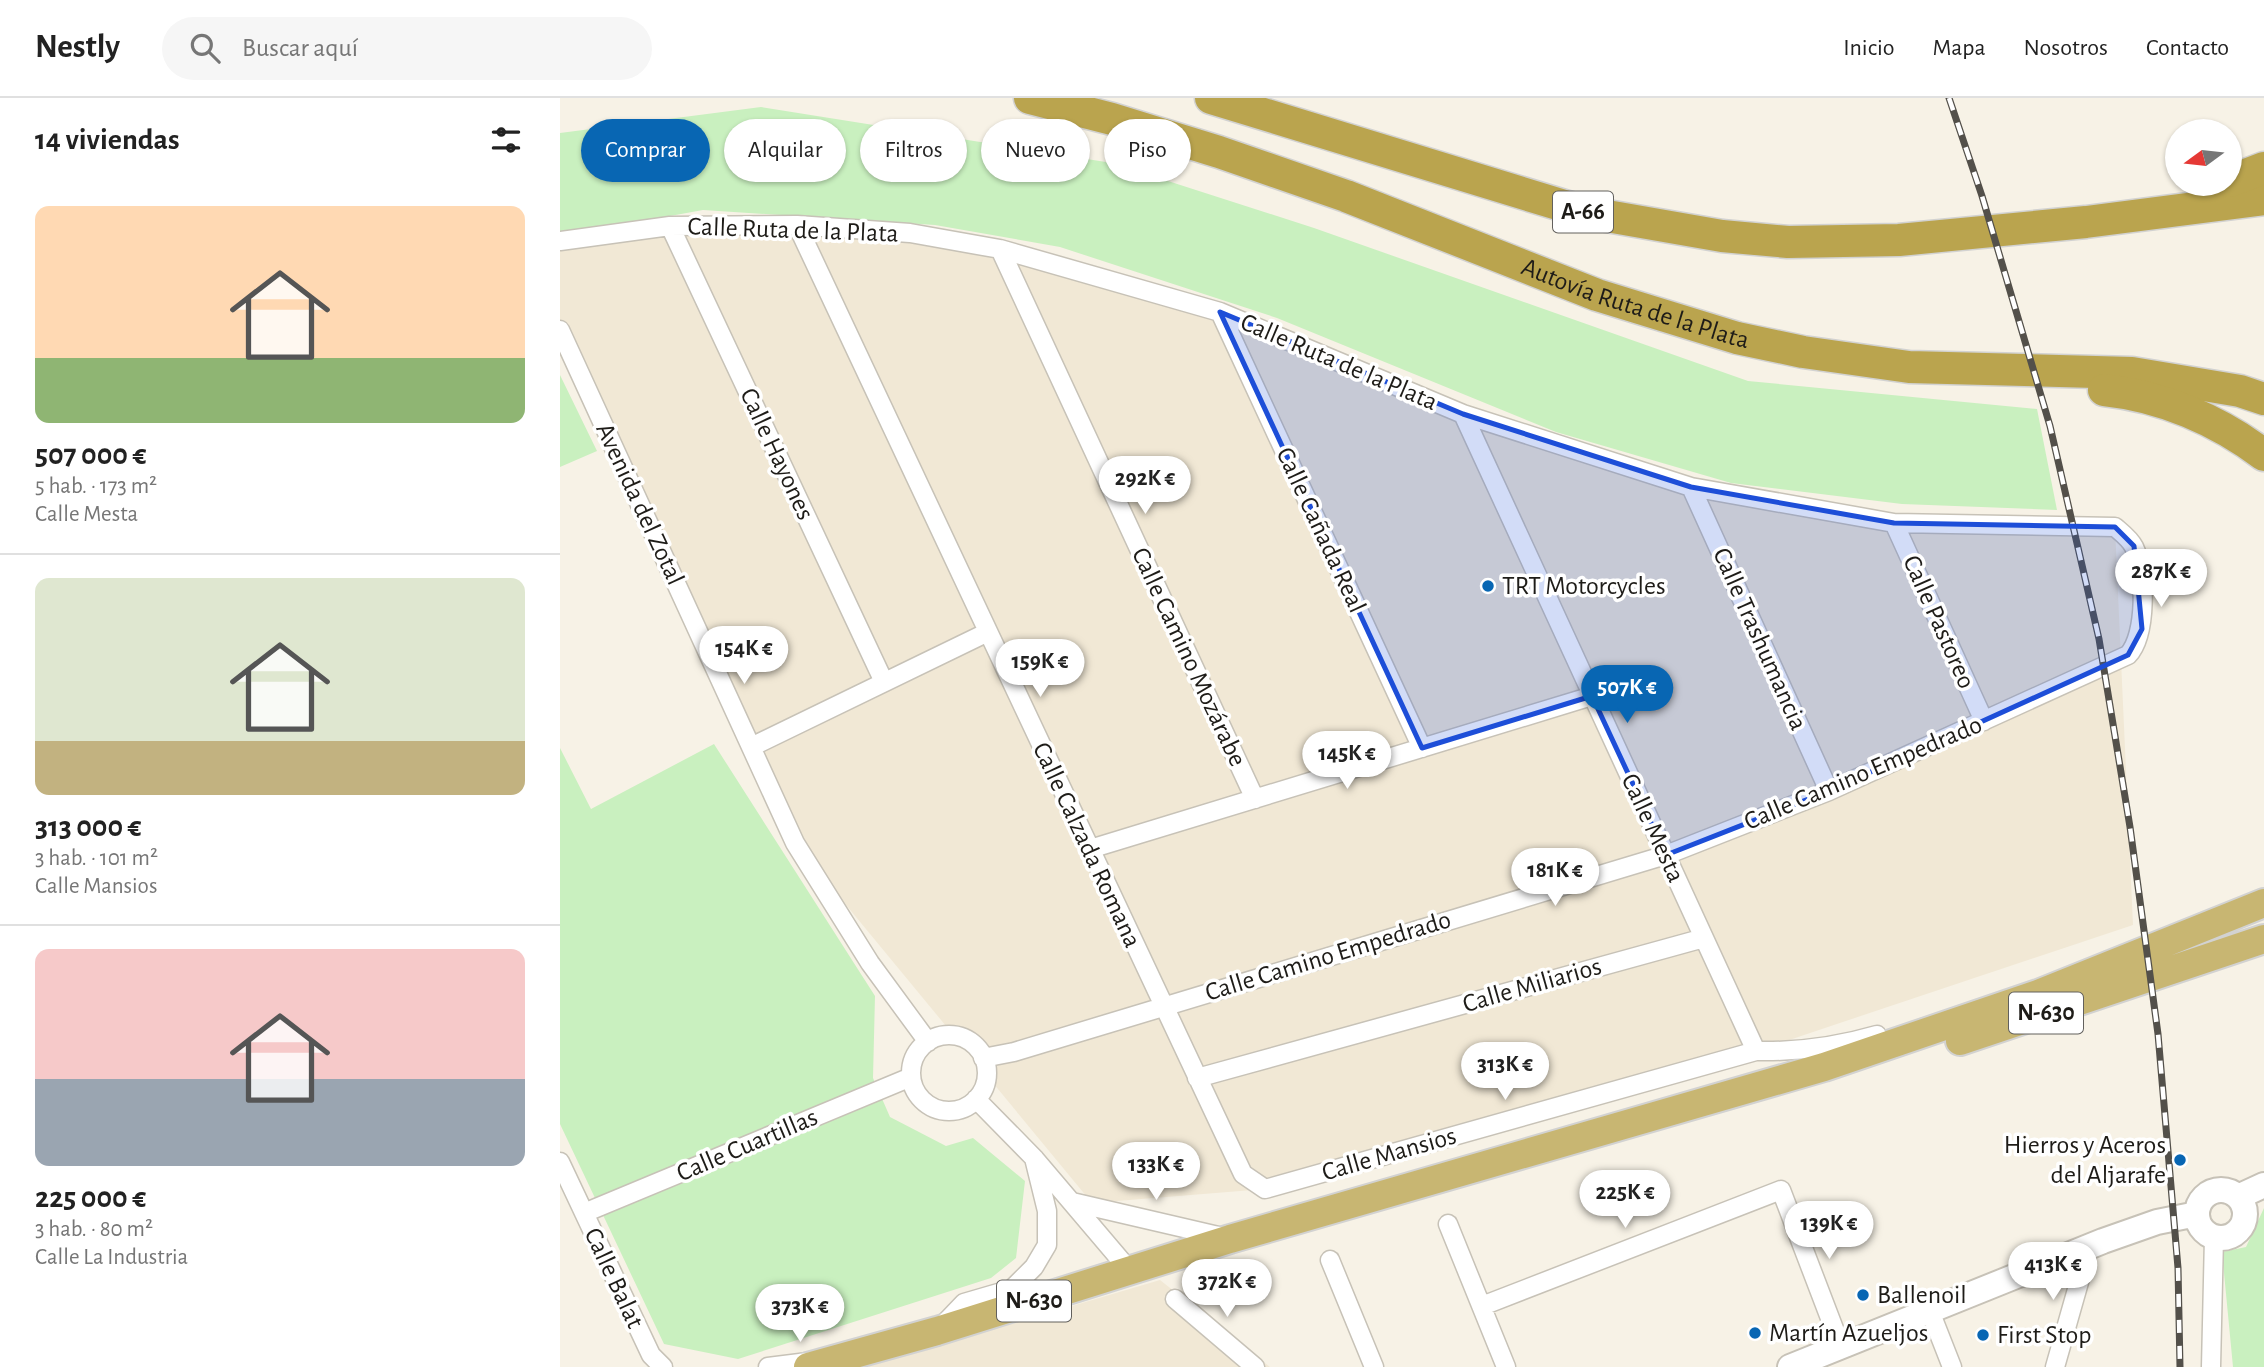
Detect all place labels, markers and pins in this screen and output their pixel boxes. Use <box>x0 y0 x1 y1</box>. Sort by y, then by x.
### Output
pin: 292K € <box>1088 456 1202 516</box>
pin: 287K € <box>2104 550 2218 609</box>
place label: TRT Motorcycles <box>1502 573 1666 599</box>
marker: TRT Motorcycles <box>1480 578 1496 594</box>
pin: 154K € <box>687 626 801 686</box>
pin: 159K € <box>983 640 1097 699</box>
pin: 507K € <box>1570 666 1684 725</box>
pin: 145K € <box>1290 732 1404 791</box>
pin: 181K € <box>1498 848 1612 908</box>
pin: 313K € <box>1448 1042 1562 1102</box>
place label: Hierros y Aceros del Aljarafe <box>2004 1132 2166 1188</box>
pin: 133K € <box>1099 1142 1213 1202</box>
marker: Hierros y Aceros del Aljarafe <box>2172 1152 2188 1168</box>
pin: 225K € <box>1568 1170 1682 1230</box>
pin: 139K € <box>1772 1202 1886 1261</box>
pin: 413K € <box>1996 1242 2110 1302</box>
pin: 372K € <box>1170 1260 1284 1319</box>
place label: Ballenoil <box>1877 1282 1967 1308</box>
pin: 373K € <box>743 1284 857 1344</box>
marker: Ballenoil <box>1855 1287 1871 1303</box>
place label: Martín Azueljos <box>1769 1320 1928 1346</box>
place label: First Stop <box>1997 1322 2091 1348</box>
marker: Martín Azueljos <box>1747 1325 1763 1341</box>
marker: First Stop <box>1975 1327 1991 1343</box>

